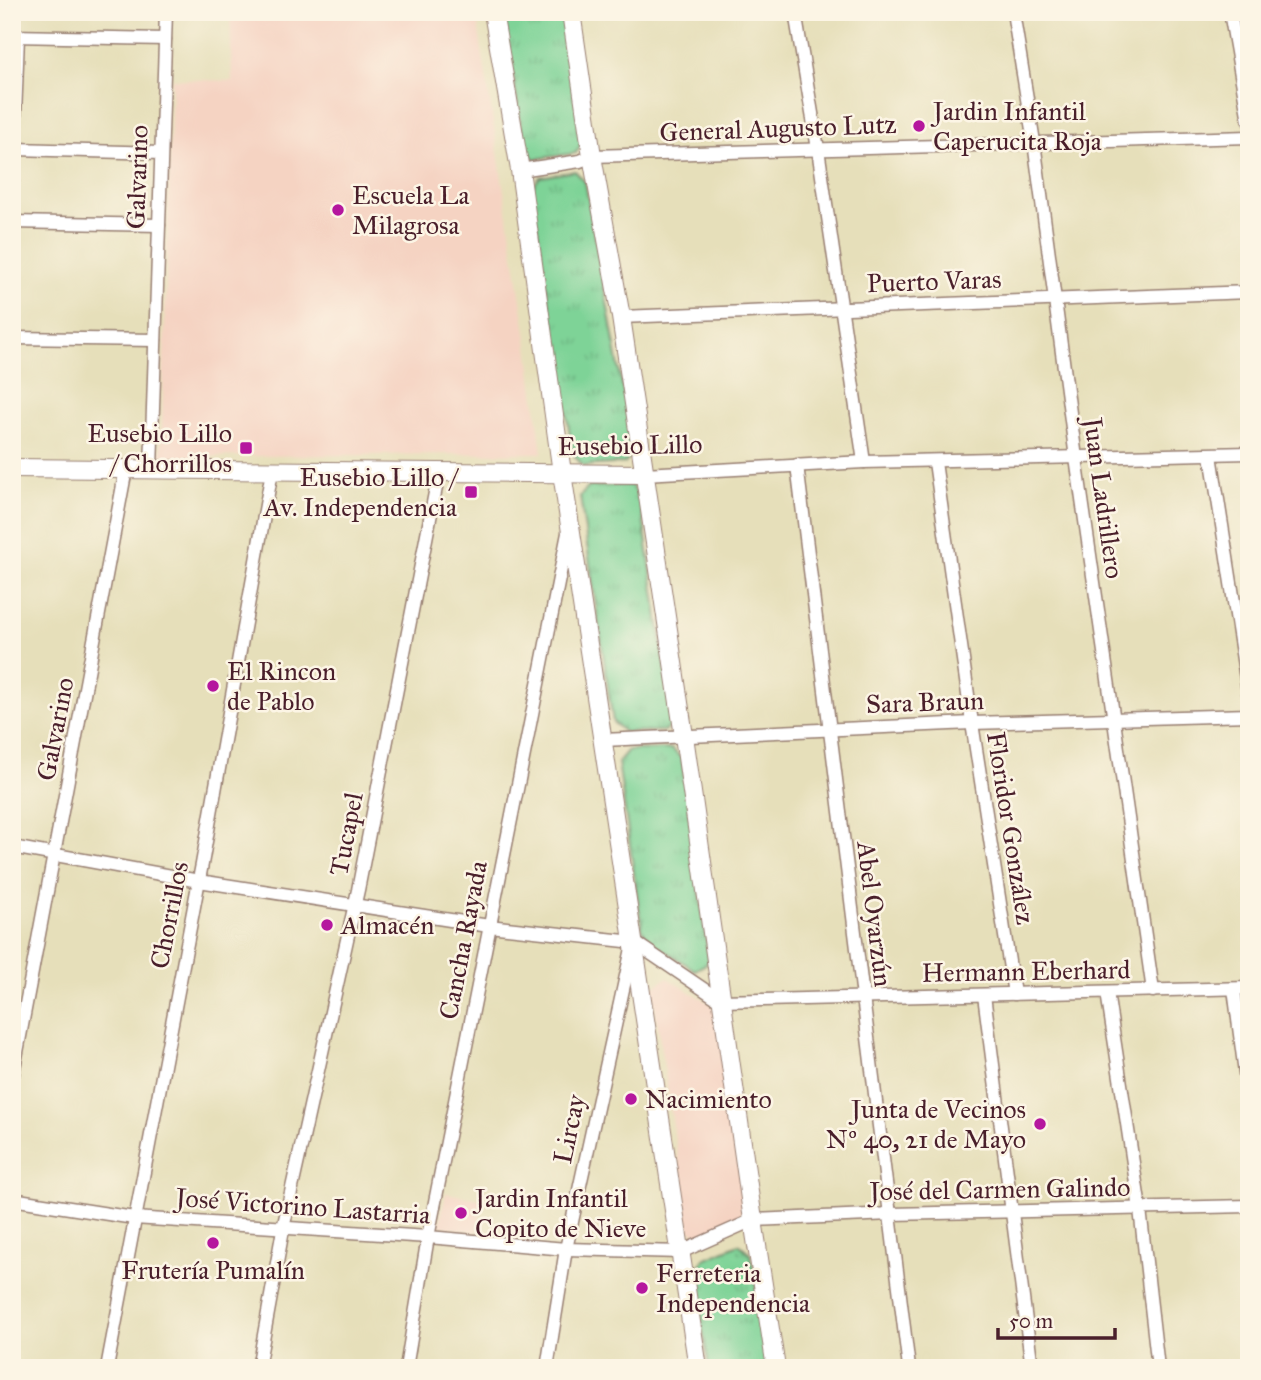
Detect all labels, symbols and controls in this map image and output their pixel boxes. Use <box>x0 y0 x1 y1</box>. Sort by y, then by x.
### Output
place label: Jardin Infantil Caperucita Roja <box>930 95 1102 157</box>
street label: General Augusto Lutz <box>659 108 897 148</box>
marker: Jardin Infantil Caperucita Roja <box>911 118 927 134</box>
street label: Galvarino <box>119 124 155 230</box>
place label: Escuela La Milagrosa <box>352 179 470 241</box>
marker: Escuela La Milagrosa <box>330 202 346 218</box>
street label: Puerto Varas <box>866 263 1002 299</box>
street label: Juan Ladrillero <box>1076 412 1131 581</box>
place label: Eusebio Lillo / Chorrillos <box>87 417 232 479</box>
street label: Eusebio Lillo <box>557 428 703 462</box>
marker: Eusebio Lillo / Chorrillos <box>238 440 254 456</box>
place label: Eusebio Lillo / Av. Independencia <box>263 461 459 523</box>
marker: Eusebio Lillo / Av. Independencia <box>463 484 479 500</box>
place label: El Rincon de Pablo <box>227 655 336 717</box>
street label: Galvarino <box>29 675 81 783</box>
marker: El Rincon de Pablo <box>205 678 221 694</box>
street label: Sara Braun <box>865 684 985 720</box>
street label: Floridor González <box>980 729 1042 927</box>
street label: Tucapel <box>322 790 370 878</box>
street label: Abel Oyarzún <box>850 839 900 988</box>
street label: Cancha Rayada <box>432 858 494 1022</box>
street label: Chorrillos <box>143 859 195 971</box>
place label: Almacén <box>340 909 434 941</box>
marker: Almacén <box>319 917 335 933</box>
street label: Hermann Eberhard <box>921 953 1131 989</box>
place label: Nacimiento <box>645 1083 772 1115</box>
street label: Lircay <box>546 1091 592 1166</box>
marker: Nacimiento <box>623 1091 639 1107</box>
place label: Junta de Vecinos Nº 40, 21 de Mayo <box>826 1093 1026 1155</box>
marker: Junta de Vecinos Nº 40, 21 de Mayo <box>1032 1116 1048 1132</box>
street label: José del Carmen Galindo <box>866 1171 1131 1207</box>
street label: José Victorino Lastarria <box>172 1181 431 1231</box>
place label: Jardin Infantil Copito de Nieve <box>472 1182 647 1244</box>
marker: Jardin Infantil Copito de Nieve <box>453 1205 469 1221</box>
marker: Frutería Pumalín <box>205 1235 221 1251</box>
place label: Frutería Pumalín <box>121 1254 305 1286</box>
place label: Ferreteria Independencia <box>656 1257 810 1319</box>
marker: Ferreteria Independencia <box>634 1280 650 1296</box>
scale bar <box>998 1296 1116 1340</box>
text: 50 m <box>1009 1308 1054 1334</box>

